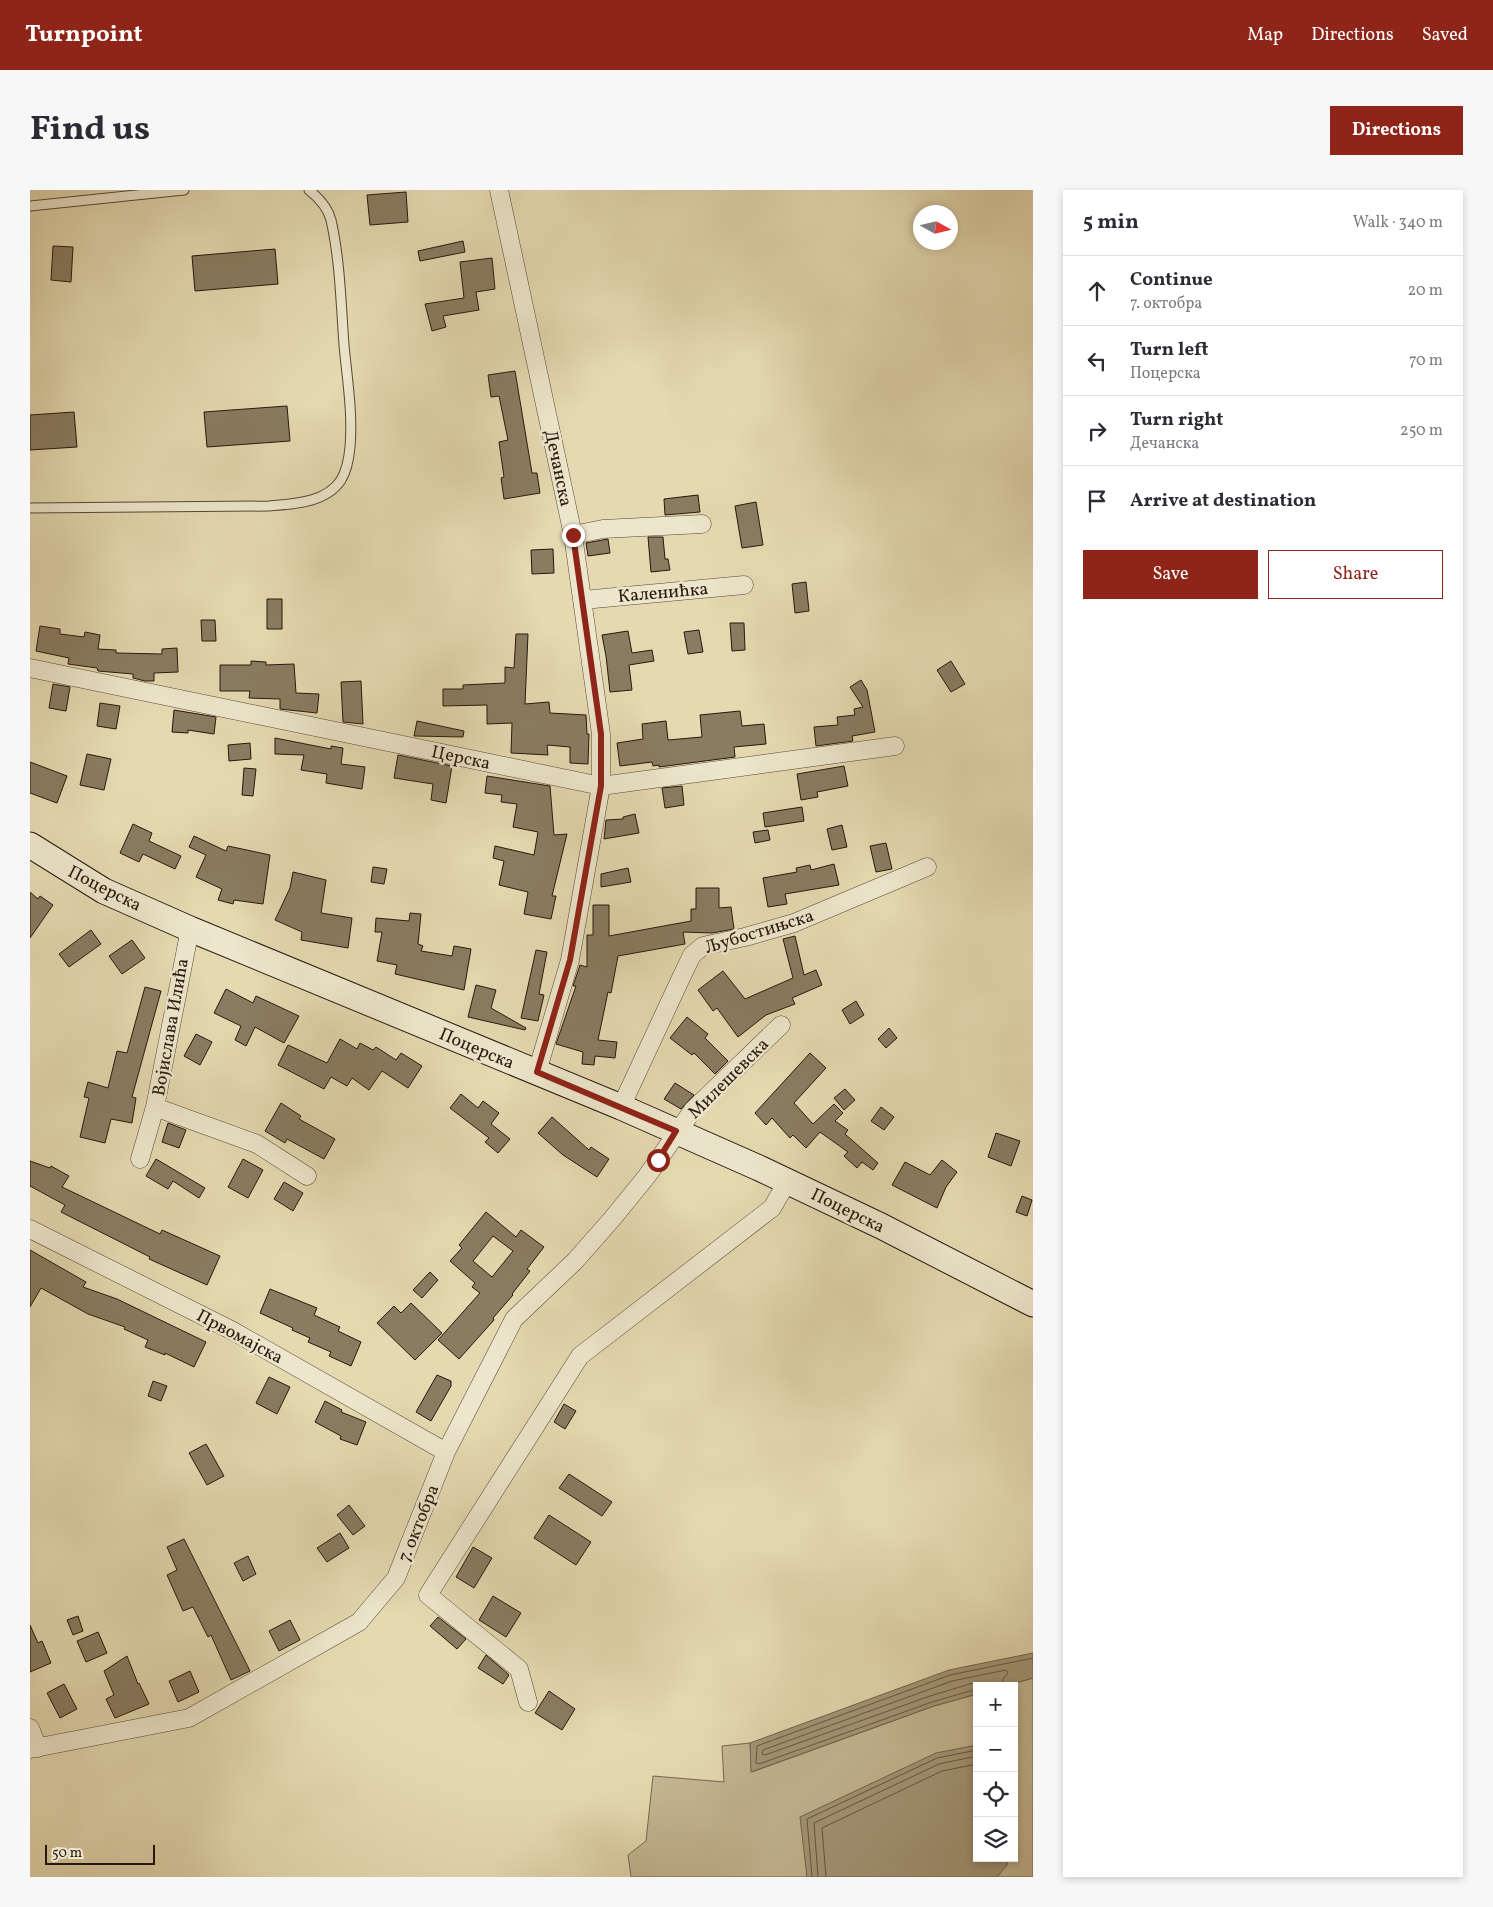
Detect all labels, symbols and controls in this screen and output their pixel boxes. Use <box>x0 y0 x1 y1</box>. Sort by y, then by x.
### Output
text: Turnpoint <box>25 18 143 52</box>
text: Map <box>1247 23 1283 48</box>
text: Directions <box>1311 23 1394 48</box>
text: Saved <box>1422 23 1468 48</box>
text: Find us <box>30 106 150 154</box>
button: Directions <box>1330 106 1463 155</box>
north arrow <box>913 205 958 250</box>
text: 5 min <box>1083 208 1139 237</box>
text: Walk · 340 m <box>1353 212 1443 234</box>
text: Continue <box>1130 267 1213 293</box>
icon: ahead <box>1083 277 1111 305</box>
text: 20 m <box>1408 280 1443 302</box>
text: 7. октобра <box>1130 293 1202 315</box>
text: Turn left <box>1130 337 1209 363</box>
icon: left <box>1083 347 1111 375</box>
text: 70 m <box>1409 350 1443 372</box>
text: Поцерска <box>1130 363 1201 385</box>
text: Turn right <box>1130 407 1223 433</box>
icon: right <box>1083 417 1111 445</box>
text: 250 m <box>1400 420 1443 442</box>
street label: Дечанска <box>537 428 578 509</box>
text: Дечанска <box>1130 433 1199 455</box>
icon: arrive <box>1083 487 1111 515</box>
text: Arrive at destination <box>1130 488 1316 514</box>
route end <box>562 524 585 547</box>
button: Save <box>1083 550 1258 599</box>
button: Share <box>1268 550 1443 599</box>
street label: Каленићка <box>617 577 709 610</box>
street label: Церска <box>429 740 492 777</box>
street label: Поцерска <box>63 860 145 919</box>
street label: Љубостињска <box>702 904 817 961</box>
street label: Војислава Илића <box>147 956 196 1098</box>
street label: Поцерска <box>435 1022 518 1076</box>
street label: Милешевска <box>683 1033 775 1125</box>
route start <box>647 1149 670 1172</box>
street label: Поцерска <box>806 1183 889 1240</box>
street label: Првомајска <box>191 1304 287 1371</box>
street label: 7. октобра <box>393 1481 446 1566</box>
map controls <box>973 1682 1018 1862</box>
button: + <box>973 1682 1018 1727</box>
button: − <box>973 1727 1018 1772</box>
button: locate <box>973 1772 1018 1817</box>
button: layers <box>973 1817 1018 1862</box>
scale bar <box>45 1842 155 1865</box>
text: 50 m <box>52 1844 82 1863</box>

